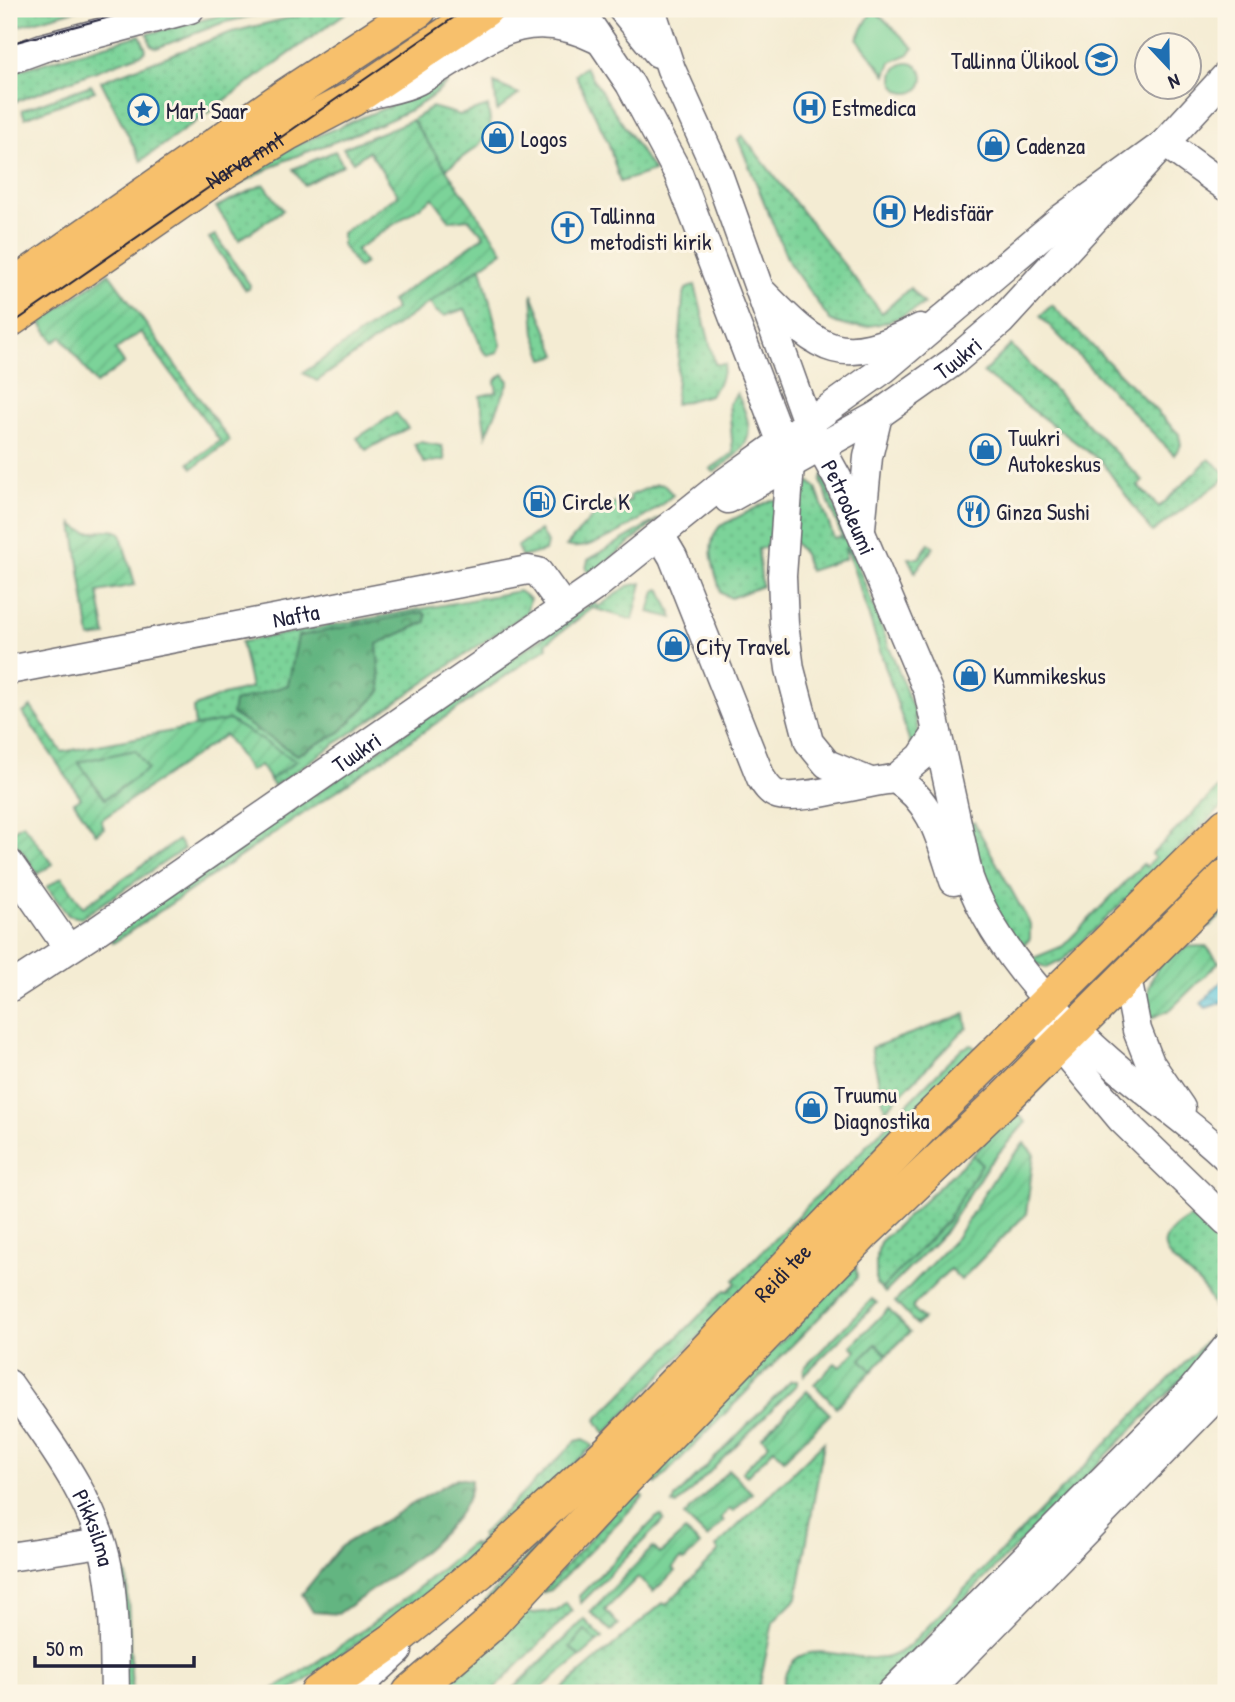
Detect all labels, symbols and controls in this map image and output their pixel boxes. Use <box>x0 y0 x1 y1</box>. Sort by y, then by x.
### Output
north arrow <box>1134 32 1204 102</box>
school or university icon: Tallinna Ülikool <box>1085 43 1119 77</box>
place label: Tallinna Ülikool <box>951 45 1080 76</box>
text: N <box>1165 68 1184 96</box>
hospital icon: Estmedica <box>792 90 826 124</box>
place label: Estmedica <box>832 92 916 123</box>
place icon: Mart Saar <box>126 93 160 127</box>
place label: Mart Saar <box>166 95 248 126</box>
shop icon: Logos <box>481 121 515 155</box>
street label: Narva mnt <box>198 122 291 195</box>
place label: Logos <box>521 123 567 154</box>
shop icon: Cadenza <box>976 128 1010 162</box>
place label: Cadenza <box>1016 130 1085 161</box>
hospital icon: Medisfäär <box>873 195 907 229</box>
place label: Medisfäär <box>913 197 994 228</box>
place label: Tallinna metodisti kirik <box>590 200 712 257</box>
church icon: Tallinna metodisti kirik <box>550 211 584 245</box>
street label: Tuukri <box>928 329 988 386</box>
place label: Tuukri Autokeskus <box>1008 422 1101 479</box>
shop icon: Tuukri Autokeskus <box>968 433 1002 467</box>
street label: Petrooleumi <box>815 454 884 559</box>
fuel station icon: Circle K <box>522 484 556 518</box>
place label: Circle K <box>562 486 630 517</box>
restaurant icon: Ginza Sushi <box>956 494 990 528</box>
place label: Ginza Sushi <box>996 496 1090 527</box>
street label: Nafta <box>270 595 321 634</box>
shop icon: City Travel <box>656 629 690 663</box>
place label: City Travel <box>696 631 791 662</box>
shop icon: Kummikeskus <box>953 658 987 692</box>
place label: Kummikeskus <box>993 660 1106 691</box>
street label: Tuukri <box>326 724 387 779</box>
place label: Truumu Diagnostika <box>834 1079 929 1136</box>
shop icon: Truumu Diagnostika <box>794 1090 828 1124</box>
street label: Reidi tee <box>746 1236 818 1308</box>
street label: Pikksilma <box>66 1484 123 1569</box>
scale bar <box>35 1625 194 1669</box>
text: 50 m <box>46 1634 83 1663</box>

